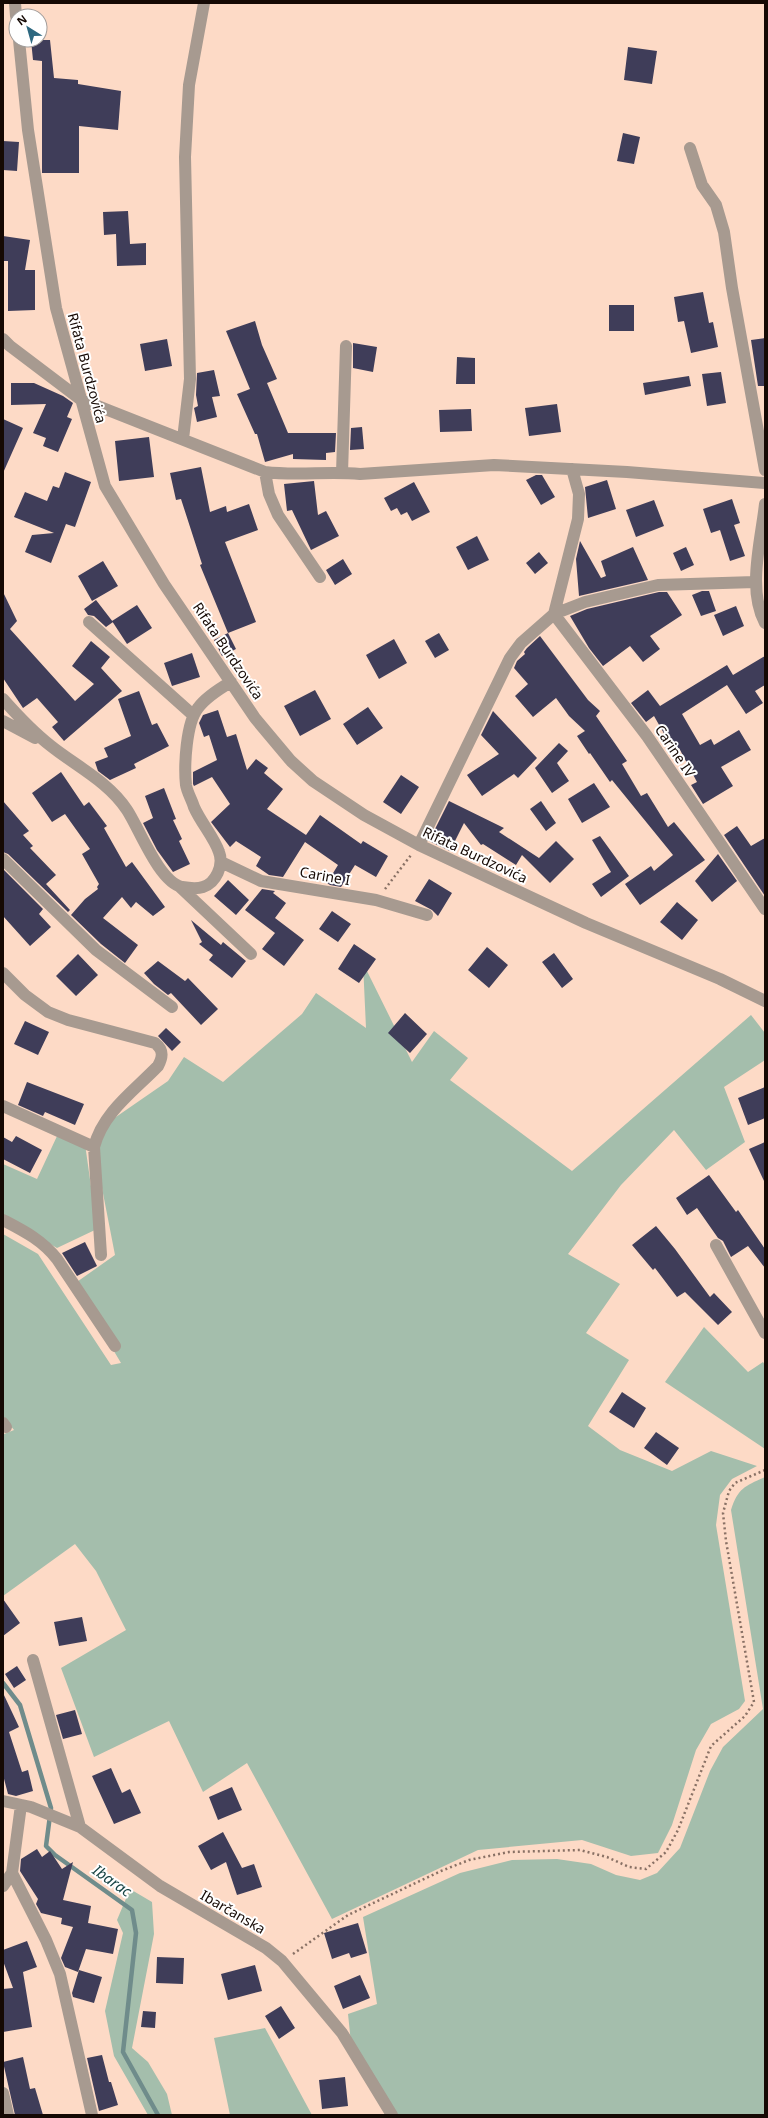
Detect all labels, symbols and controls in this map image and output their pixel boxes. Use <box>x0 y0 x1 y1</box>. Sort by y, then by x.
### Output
north arrow <box>8 8 48 48</box>
text: N <box>14 11 30 28</box>
street label: Rifata Burdzovića <box>64 311 111 425</box>
street label: Rifata Burdzovića <box>189 598 268 703</box>
street label: Carine IV <box>651 721 700 781</box>
street label: Rifata Burdzovića <box>420 822 531 887</box>
street label: Carine I <box>298 862 352 889</box>
water label: Ibarac <box>88 1859 136 1901</box>
street label: Ibarčanska <box>197 1885 269 1938</box>

